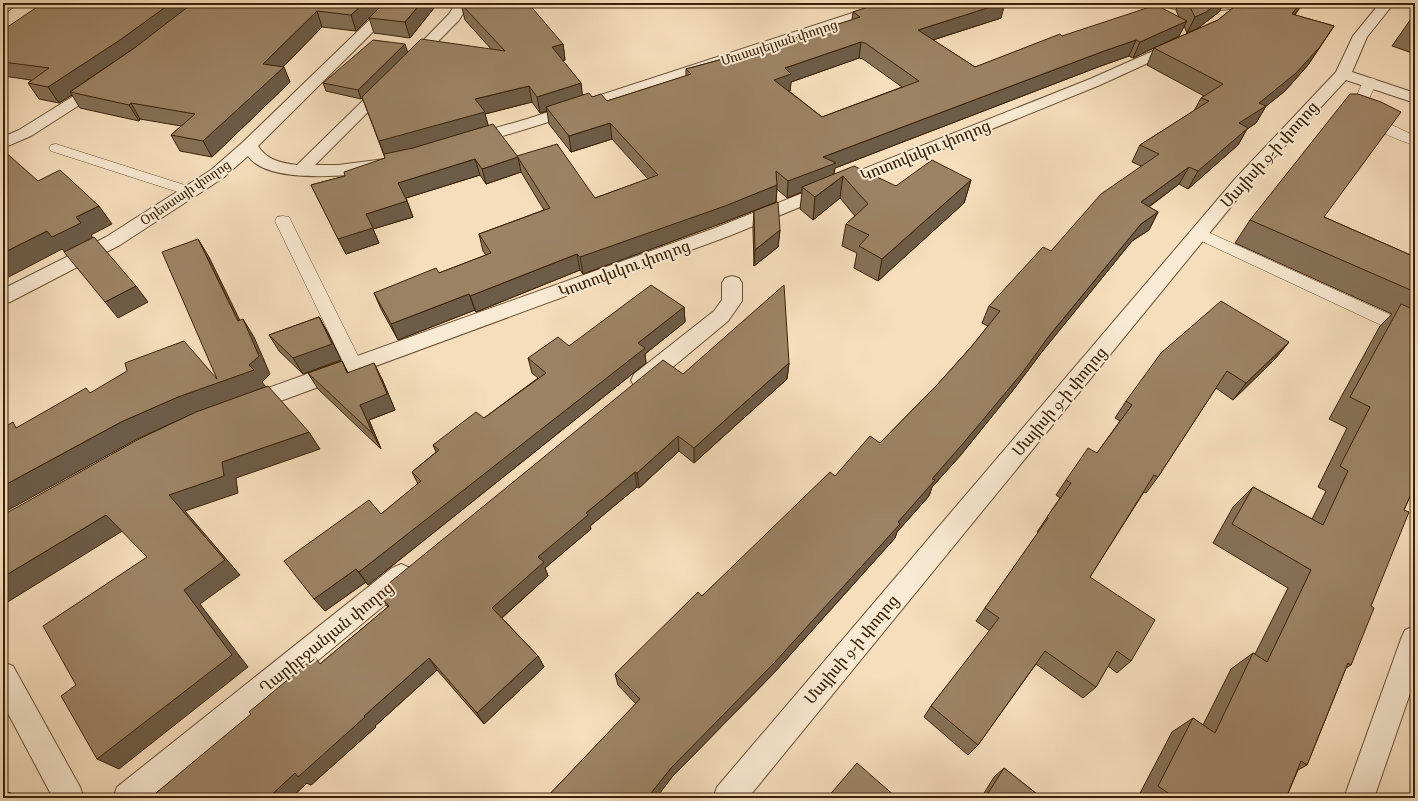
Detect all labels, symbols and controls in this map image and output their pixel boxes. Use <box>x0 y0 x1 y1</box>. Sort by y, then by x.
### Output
street label: Մուսայելյան փողոց <box>719 17 840 71</box>
street label: Մայիսի 9-ի փողոց <box>1217 97 1325 214</box>
street label: Կոտովսկու փողոց <box>857 116 994 189</box>
street label: Օդեսսայի փողոց <box>137 157 235 231</box>
street label: Կոտովսկու փողոց <box>556 236 694 305</box>
street label: Մայիսի 9-ի փողոց <box>1008 343 1114 462</box>
street label: Ղարիբջանյան փողոց <box>256 578 399 700</box>
street label: Մայիսի 9-ի փողոց <box>800 591 906 710</box>

